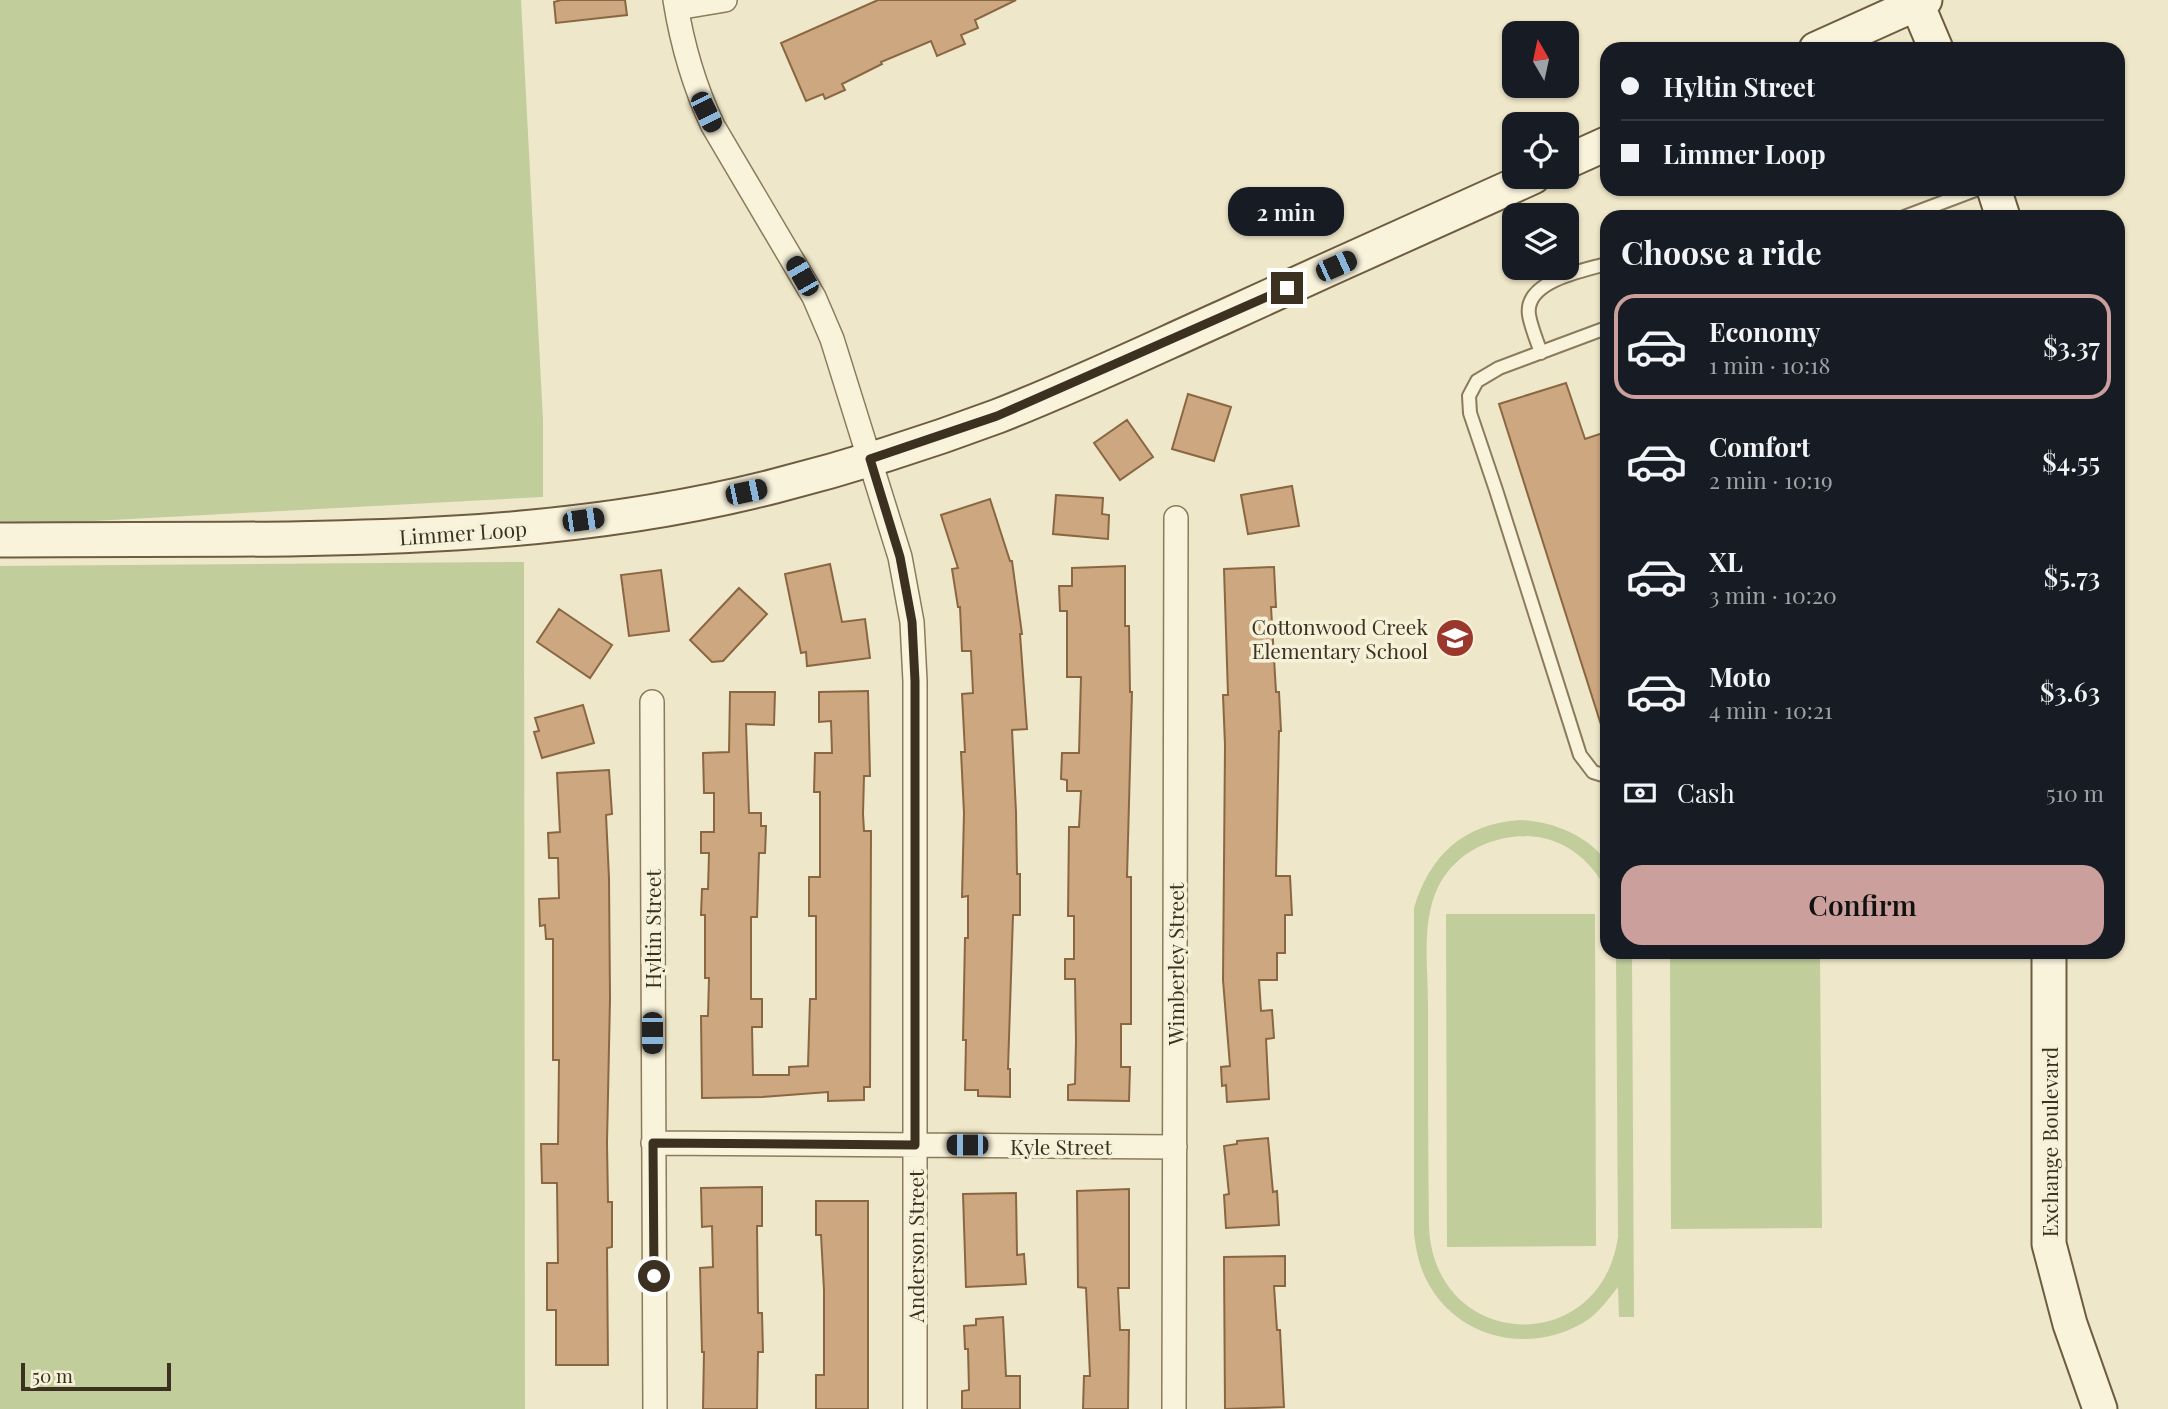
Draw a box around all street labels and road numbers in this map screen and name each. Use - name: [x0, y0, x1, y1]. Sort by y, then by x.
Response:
- street label: Limmer Loop: [398, 514, 528, 550]
- street label: Hyltin Street: [638, 869, 666, 989]
- street label: Wimberley Street: [1161, 882, 1189, 1046]
- street label: Exchange Boulevard: [2035, 1047, 2063, 1237]
- street label: Kyle Street: [1010, 1132, 1112, 1160]
- street label: Anderson Street: [901, 1169, 929, 1323]

